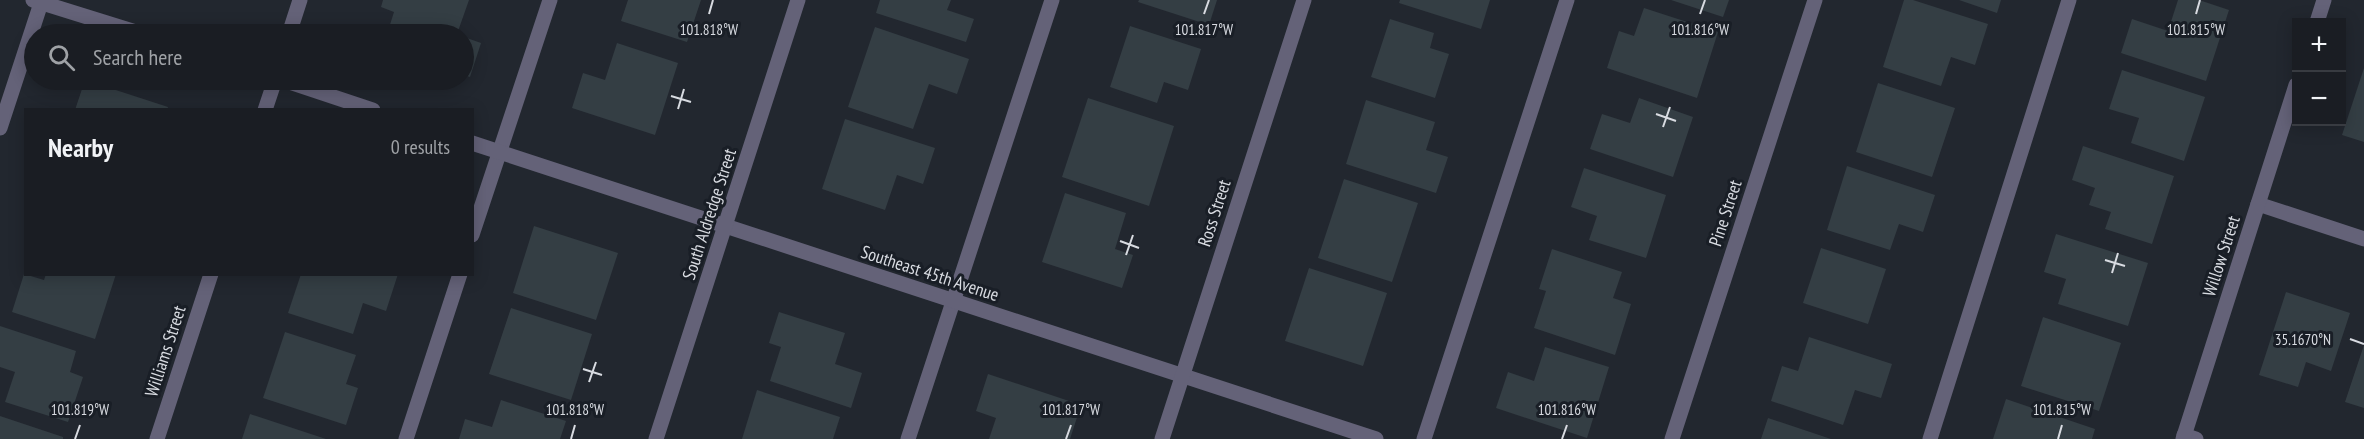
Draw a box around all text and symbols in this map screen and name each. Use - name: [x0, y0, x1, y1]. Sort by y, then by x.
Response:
- map controls: [2292, 18, 2346, 126]
- button: +: [2292, 18, 2346, 72]
- text: 101.818°W: [680, 20, 738, 39]
- text: 101.817°W: [1175, 20, 1233, 39]
- text: 101.816°W: [1671, 20, 1729, 39]
- text: 101.815°W: [2167, 20, 2225, 39]
- search box: [24, 24, 474, 90]
- icon: search: [45, 41, 78, 74]
- text: Search here: [93, 43, 182, 71]
- button: −: [2292, 72, 2346, 126]
- text: Nearby: [48, 131, 113, 164]
- text: 0 results: [391, 134, 450, 160]
- street label: South Aldredge Street: [677, 146, 741, 282]
- street label: Ross Street: [1192, 177, 1236, 249]
- street label: Pine Street: [1703, 177, 1747, 249]
- street label: Willow Street: [2197, 213, 2245, 299]
- street label: Southeast 45th Avenue: [858, 240, 1002, 306]
- street label: Williams Street: [139, 303, 191, 399]
- text: 35.1670°N: [2275, 330, 2331, 349]
- text: 101.819°W: [51, 400, 109, 419]
- text: 101.818°W: [546, 400, 604, 419]
- text: 101.817°W: [1042, 400, 1100, 419]
- text: 101.816°W: [1538, 400, 1596, 419]
- text: 101.815°W: [2033, 400, 2091, 419]

